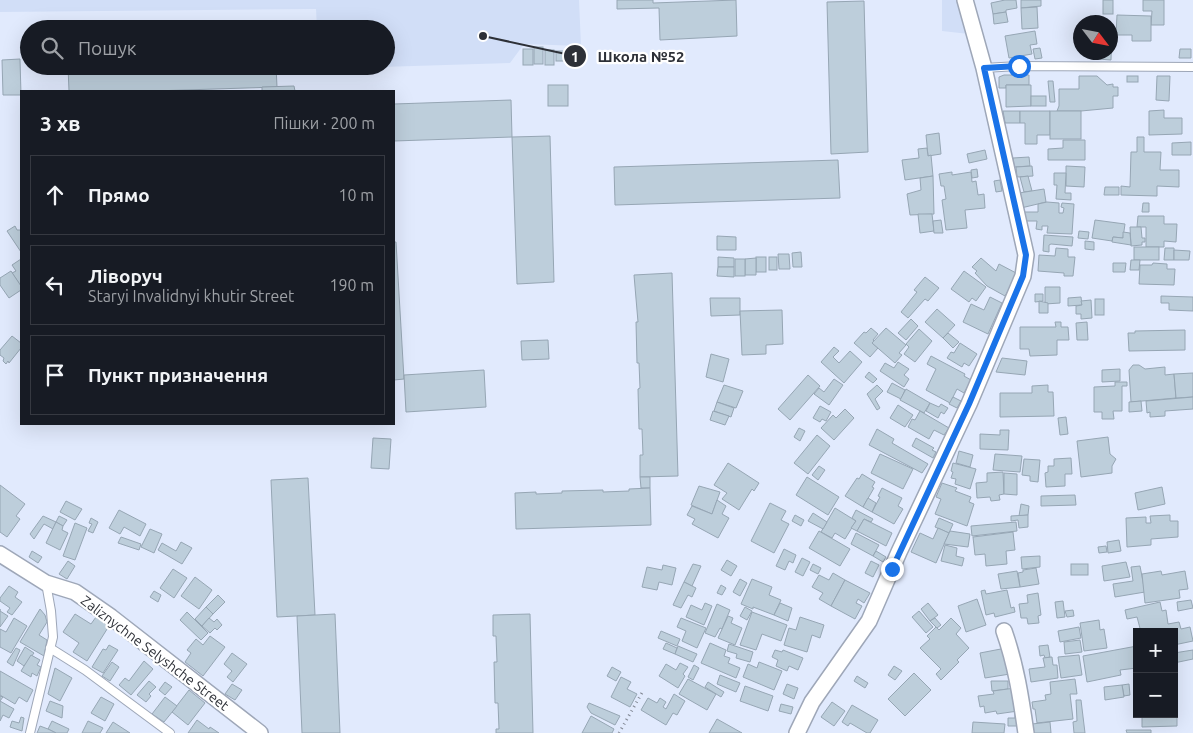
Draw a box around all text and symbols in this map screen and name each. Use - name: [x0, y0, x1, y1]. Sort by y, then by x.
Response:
- north arrow: [1073, 15, 1118, 60]
- search box: [20, 20, 395, 75]
- icon: search: [38, 34, 66, 62]
- text: Пошук: [78, 37, 137, 59]
- callout: Школа №52: [562, 41, 694, 71]
- text: 1: [571, 48, 579, 65]
- text: Школа №52: [598, 48, 684, 65]
- route start: [1008, 55, 1031, 78]
- text: 3 хв: [40, 111, 81, 135]
- text: Пішки · 200 m: [274, 114, 375, 132]
- icon: ahead: [41, 181, 69, 209]
- text: Прямо: [88, 184, 150, 206]
- text: 10 m: [338, 186, 374, 204]
- text: Ліворуч: [88, 265, 162, 287]
- icon: left: [41, 271, 69, 299]
- text: 190 m: [329, 276, 374, 294]
- text: Staryi Invalidnyi khutir Street: [88, 287, 294, 305]
- icon: arrive: [41, 361, 69, 389]
- text: Пункт призначення: [88, 364, 268, 386]
- route end: [881, 558, 904, 581]
- street label: Zaliznychne Selyshche Street: [78, 592, 232, 714]
- map controls: [1133, 628, 1178, 718]
- button: +: [1133, 628, 1178, 673]
- button: −: [1133, 673, 1178, 718]

